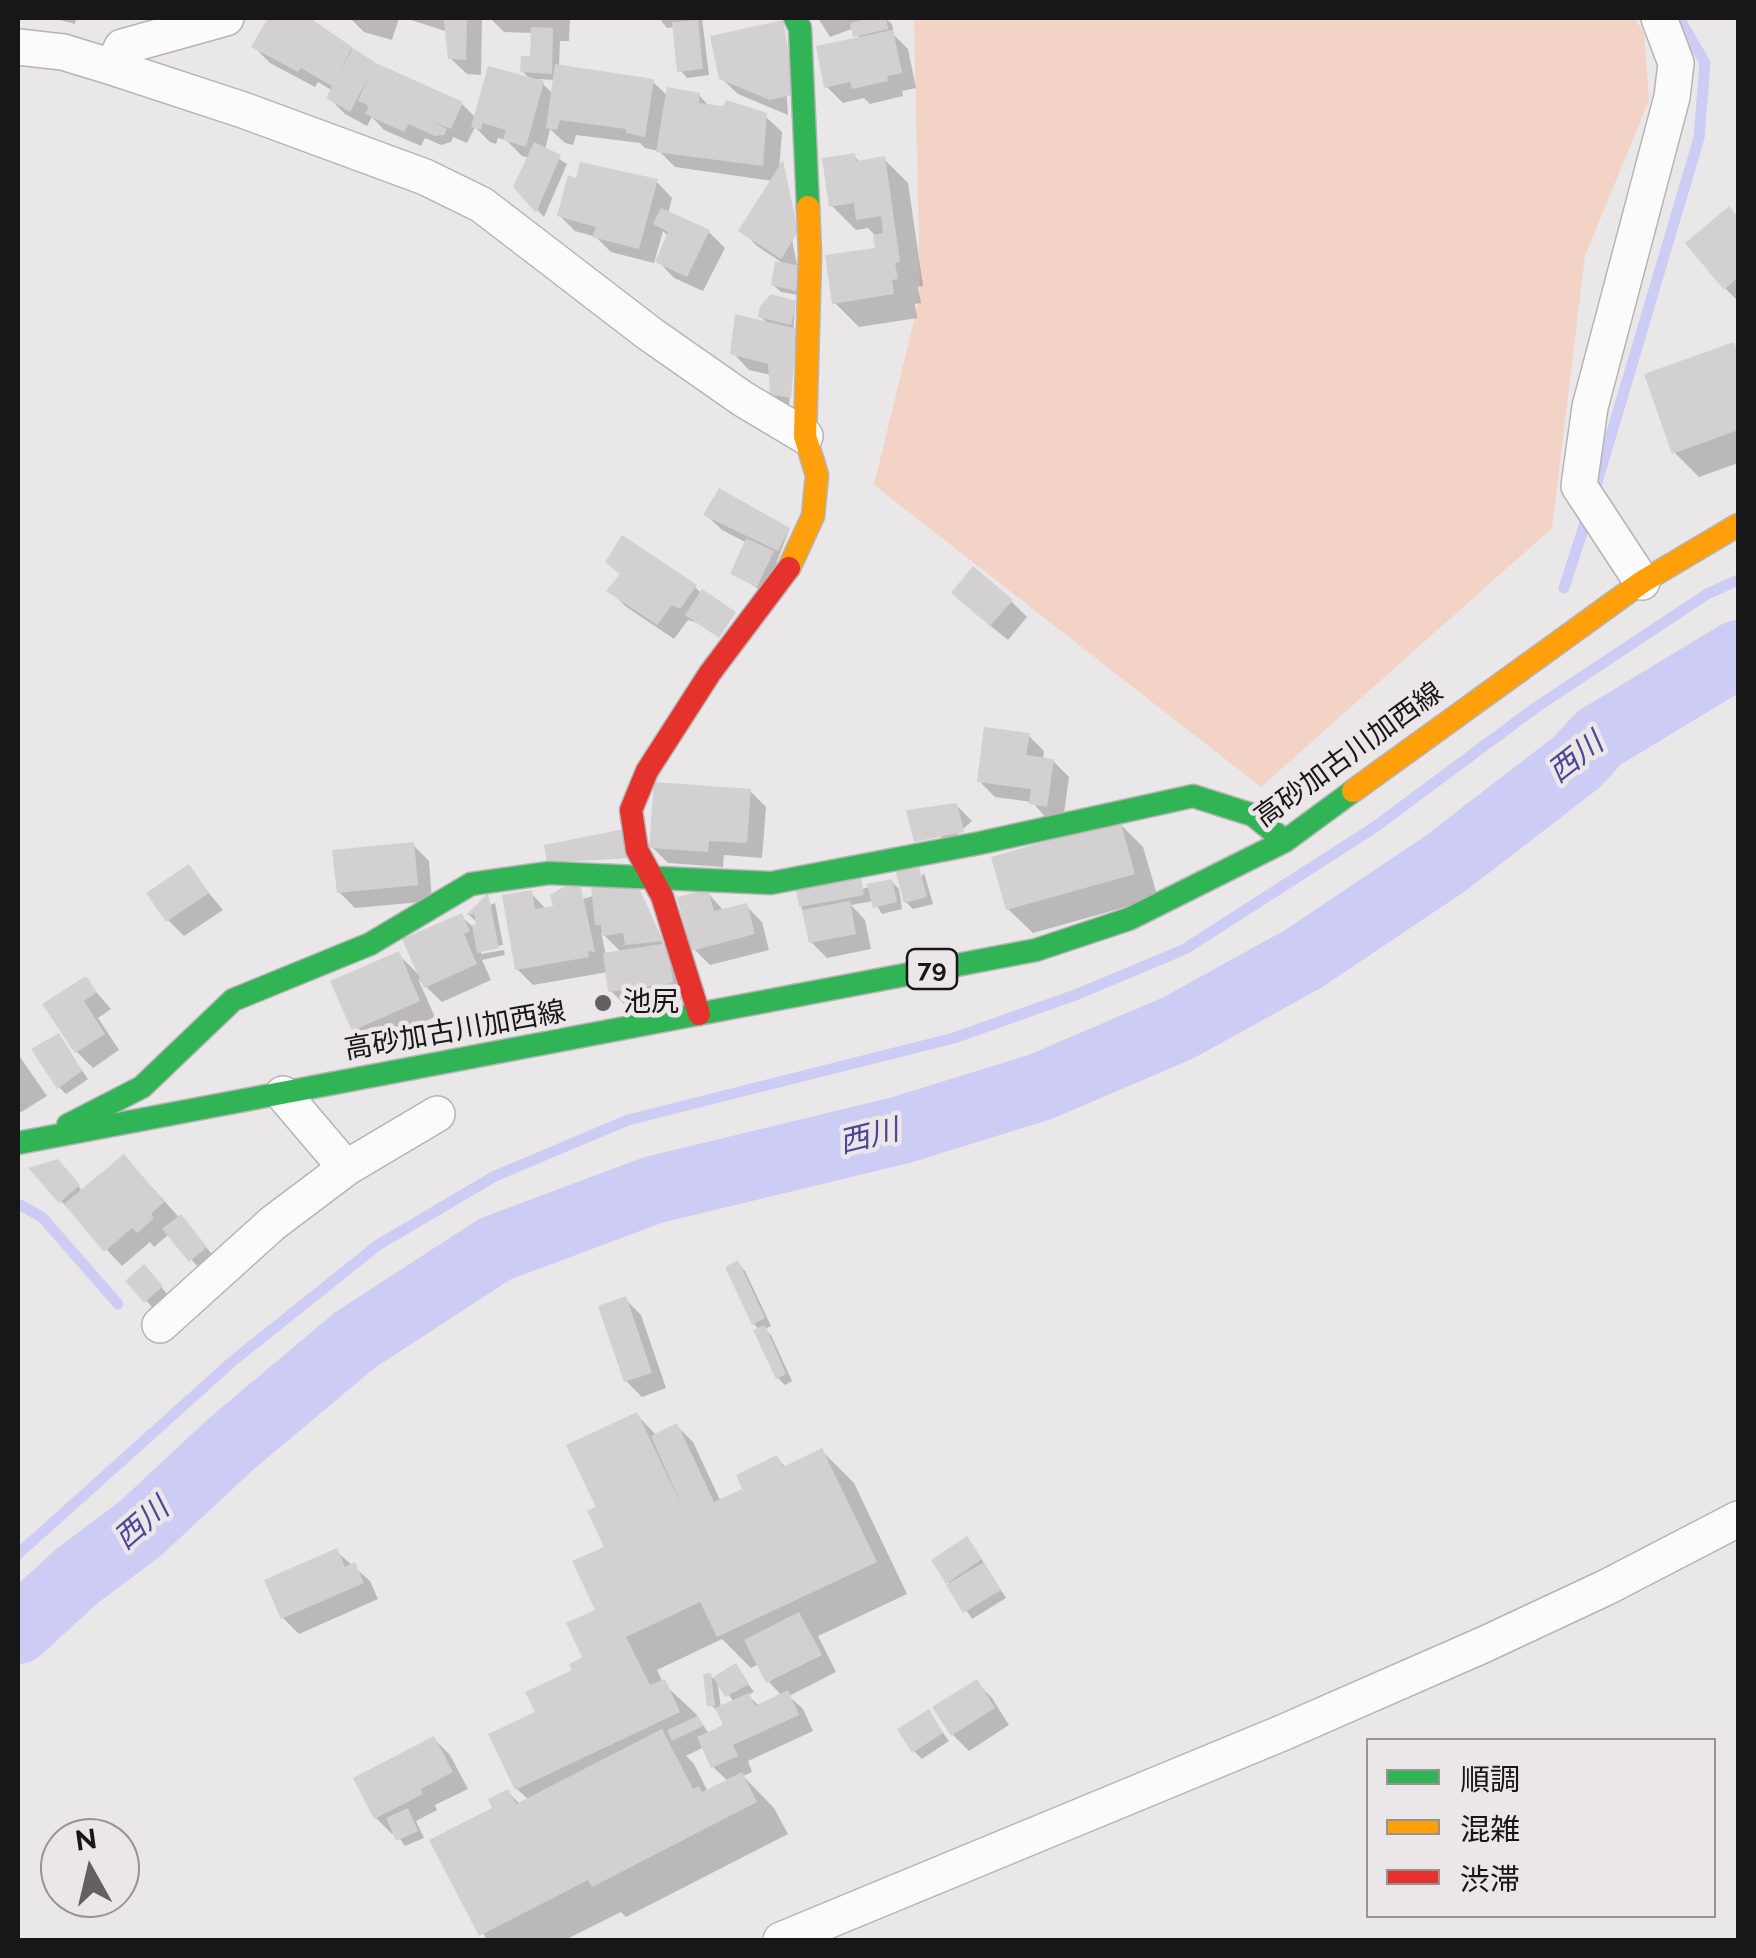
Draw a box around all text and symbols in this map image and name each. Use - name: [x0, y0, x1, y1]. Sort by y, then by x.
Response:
- street label: 高砂加古川加西線: [1249, 676, 1449, 834]
- water label: 西川: [1541, 725, 1611, 791]
- road number: 79: [907, 949, 957, 989]
- place label: 池尻: [623, 986, 679, 1020]
- marker: 池尻: [592, 992, 614, 1014]
- street label: 高砂加古川加西線: [342, 995, 568, 1067]
- water label: 西川: [836, 1112, 902, 1162]
- water label: 西川: [108, 1491, 176, 1557]
- legend: [1366, 1738, 1716, 1918]
- text: 順調: [1460, 1762, 1520, 1797]
- text: 混雑: [1460, 1812, 1520, 1847]
- north arrow: [40, 1818, 140, 1918]
- text: N: [73, 1822, 99, 1858]
- text: 渋滞: [1460, 1862, 1520, 1897]

